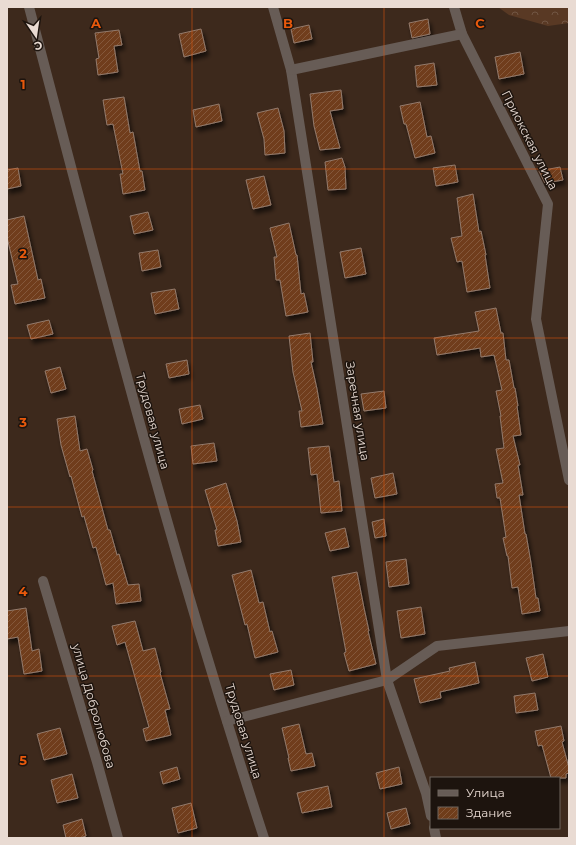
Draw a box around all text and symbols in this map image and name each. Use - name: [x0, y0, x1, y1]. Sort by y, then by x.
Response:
- text: A: [90, 15, 102, 31]
- text: B: [283, 15, 293, 31]
- text: C: [475, 15, 485, 31]
- north arrow: [16, 16, 56, 56]
- text: С: [33, 38, 44, 53]
- text: 1: [20, 76, 26, 92]
- street label: Приокская улица: [499, 88, 561, 192]
- text: 2: [19, 245, 27, 261]
- street label: Заречная улица: [343, 360, 373, 462]
- street label: Трудовая улица: [133, 371, 173, 471]
- text: 3: [18, 414, 27, 430]
- text: 4: [19, 583, 28, 599]
- street label: улица Добролюбова: [69, 641, 119, 770]
- street label: Трудовая улица: [222, 681, 266, 781]
- text: 5: [19, 752, 27, 768]
- legend: [430, 777, 560, 829]
- text: Улица: [466, 785, 505, 800]
- text: Здание: [466, 805, 512, 820]

